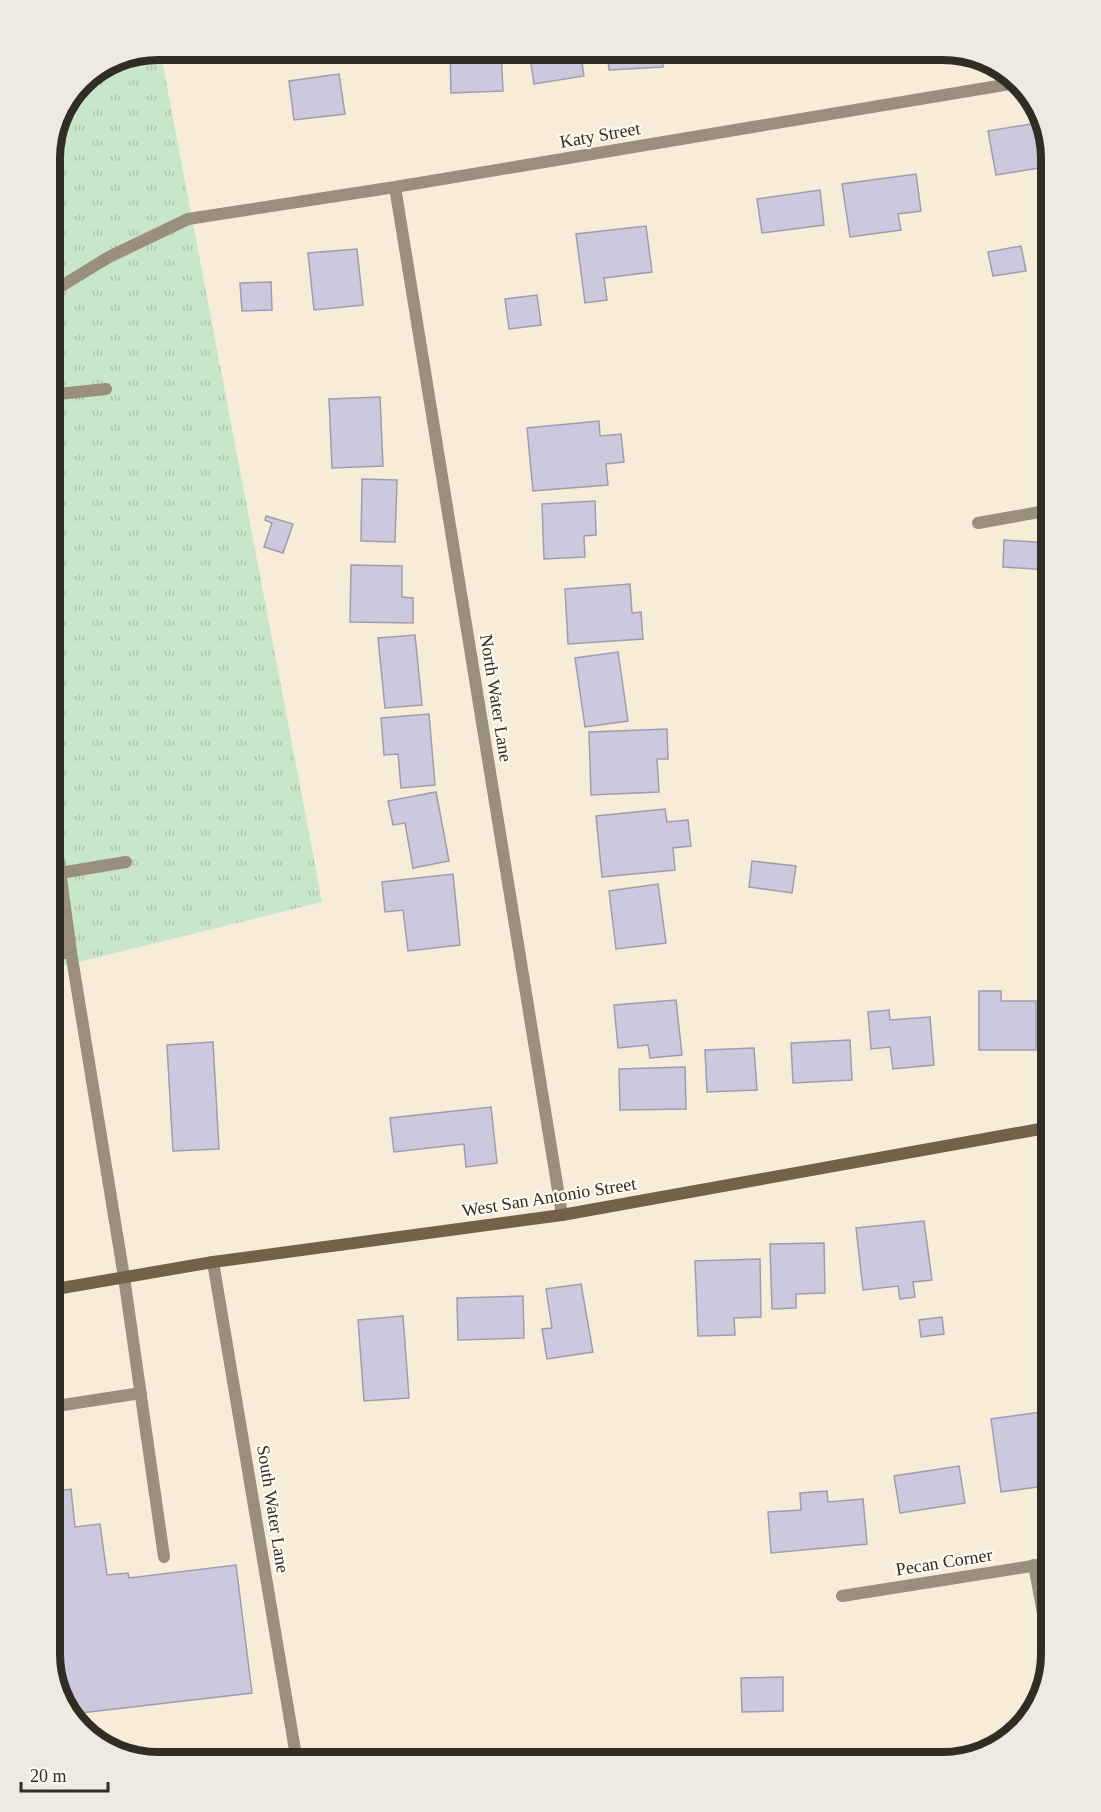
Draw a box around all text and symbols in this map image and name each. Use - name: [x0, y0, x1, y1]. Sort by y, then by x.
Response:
- street label: Katy Street: [558, 118, 642, 152]
- street label: North Water Lane: [476, 633, 516, 763]
- street label: West San Antonio Street: [460, 1173, 638, 1221]
- street label: South Water Lane: [253, 1444, 293, 1574]
- street label: Pecan Corner: [894, 1544, 994, 1580]
- scale bar: [21, 1755, 108, 1793]
- text: 20 m: [30, 1766, 67, 1786]

